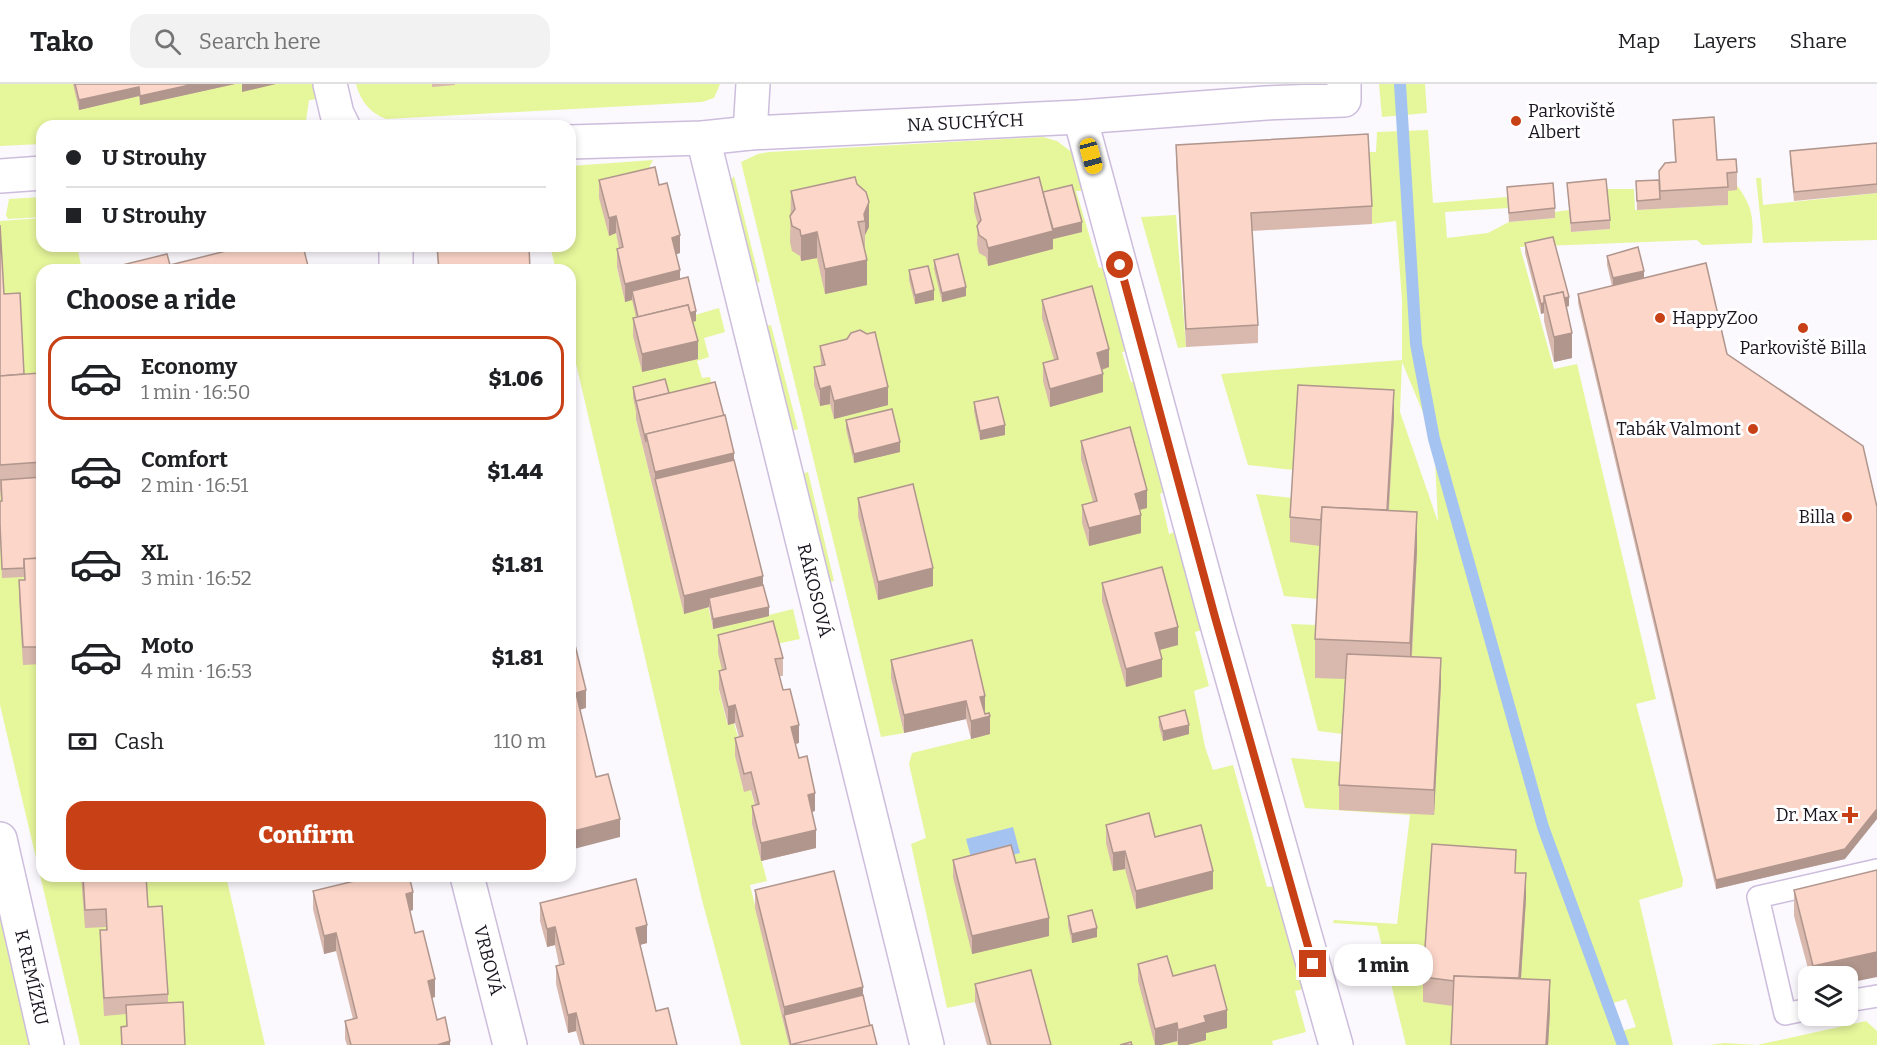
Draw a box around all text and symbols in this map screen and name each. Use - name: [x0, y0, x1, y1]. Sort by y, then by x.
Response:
- search box: [130, 14, 550, 68]
- text: Tako: [30, 25, 94, 58]
- icon: search: [151, 25, 184, 58]
- text: Search here: [199, 28, 321, 55]
- text: Map: [1618, 28, 1660, 54]
- text: Layers: [1693, 28, 1757, 54]
- text: Share: [1790, 28, 1847, 54]
- place label: Parkoviště Albert: [1528, 100, 1615, 143]
- street label: NA SUCHÝCH: [907, 109, 1024, 136]
- marker: Parkoviště Albert: [1509, 114, 1523, 128]
- car: [1078, 136, 1104, 176]
- text: U Strouhy: [102, 144, 206, 171]
- text: U Strouhy: [102, 202, 206, 229]
- route start: [1106, 251, 1133, 278]
- text: Choose a ride: [66, 284, 236, 316]
- place label: HappyZoo: [1672, 307, 1758, 329]
- marker: HappyZoo: [1653, 311, 1667, 325]
- marker: Parkoviště Billa: [1796, 321, 1810, 335]
- place label: Parkoviště Billa: [1739, 337, 1867, 359]
- icon: car: [69, 351, 123, 405]
- text: Economy: [141, 353, 237, 380]
- text: $1.06: [488, 365, 543, 392]
- text: 1 min · 16:50: [141, 380, 251, 404]
- place label: Tabák Valmont: [1616, 418, 1741, 440]
- marker: Tabák Valmont: [1746, 422, 1760, 436]
- icon: car: [69, 444, 123, 498]
- text: Comfort: [141, 446, 228, 473]
- text: $1.44: [487, 458, 543, 485]
- text: 2 min · 16:51: [141, 473, 248, 497]
- place label: Billa: [1798, 506, 1835, 528]
- marker: Billa: [1840, 510, 1854, 524]
- icon: car: [69, 537, 123, 591]
- text: XL: [141, 539, 168, 566]
- street label: RÁKOSOVÁ: [793, 541, 837, 640]
- text: $1.81: [492, 551, 543, 578]
- text: 3 min · 16:52: [141, 566, 252, 590]
- icon: car: [69, 630, 123, 684]
- text: Moto: [141, 632, 194, 659]
- text: $1.81: [492, 644, 543, 671]
- text: 4 min · 16:53: [141, 659, 252, 683]
- icon: cash: [66, 725, 99, 758]
- text: Cash: [114, 728, 164, 755]
- text: 110 m: [494, 729, 546, 753]
- button: Confirm: [66, 801, 546, 870]
- place label: Dr. Max: [1776, 804, 1838, 826]
- marker: Dr. Max: [1843, 808, 1857, 822]
- street label: VRBOVÁ: [469, 923, 508, 998]
- street label: K REMÍZKU: [10, 927, 53, 1028]
- callout: 1 min: [1334, 943, 1433, 985]
- route end: [1299, 950, 1326, 977]
- text: 1 min: [1358, 953, 1409, 977]
- map controls: [1798, 966, 1858, 1026]
- button: layers: [1798, 966, 1858, 1026]

